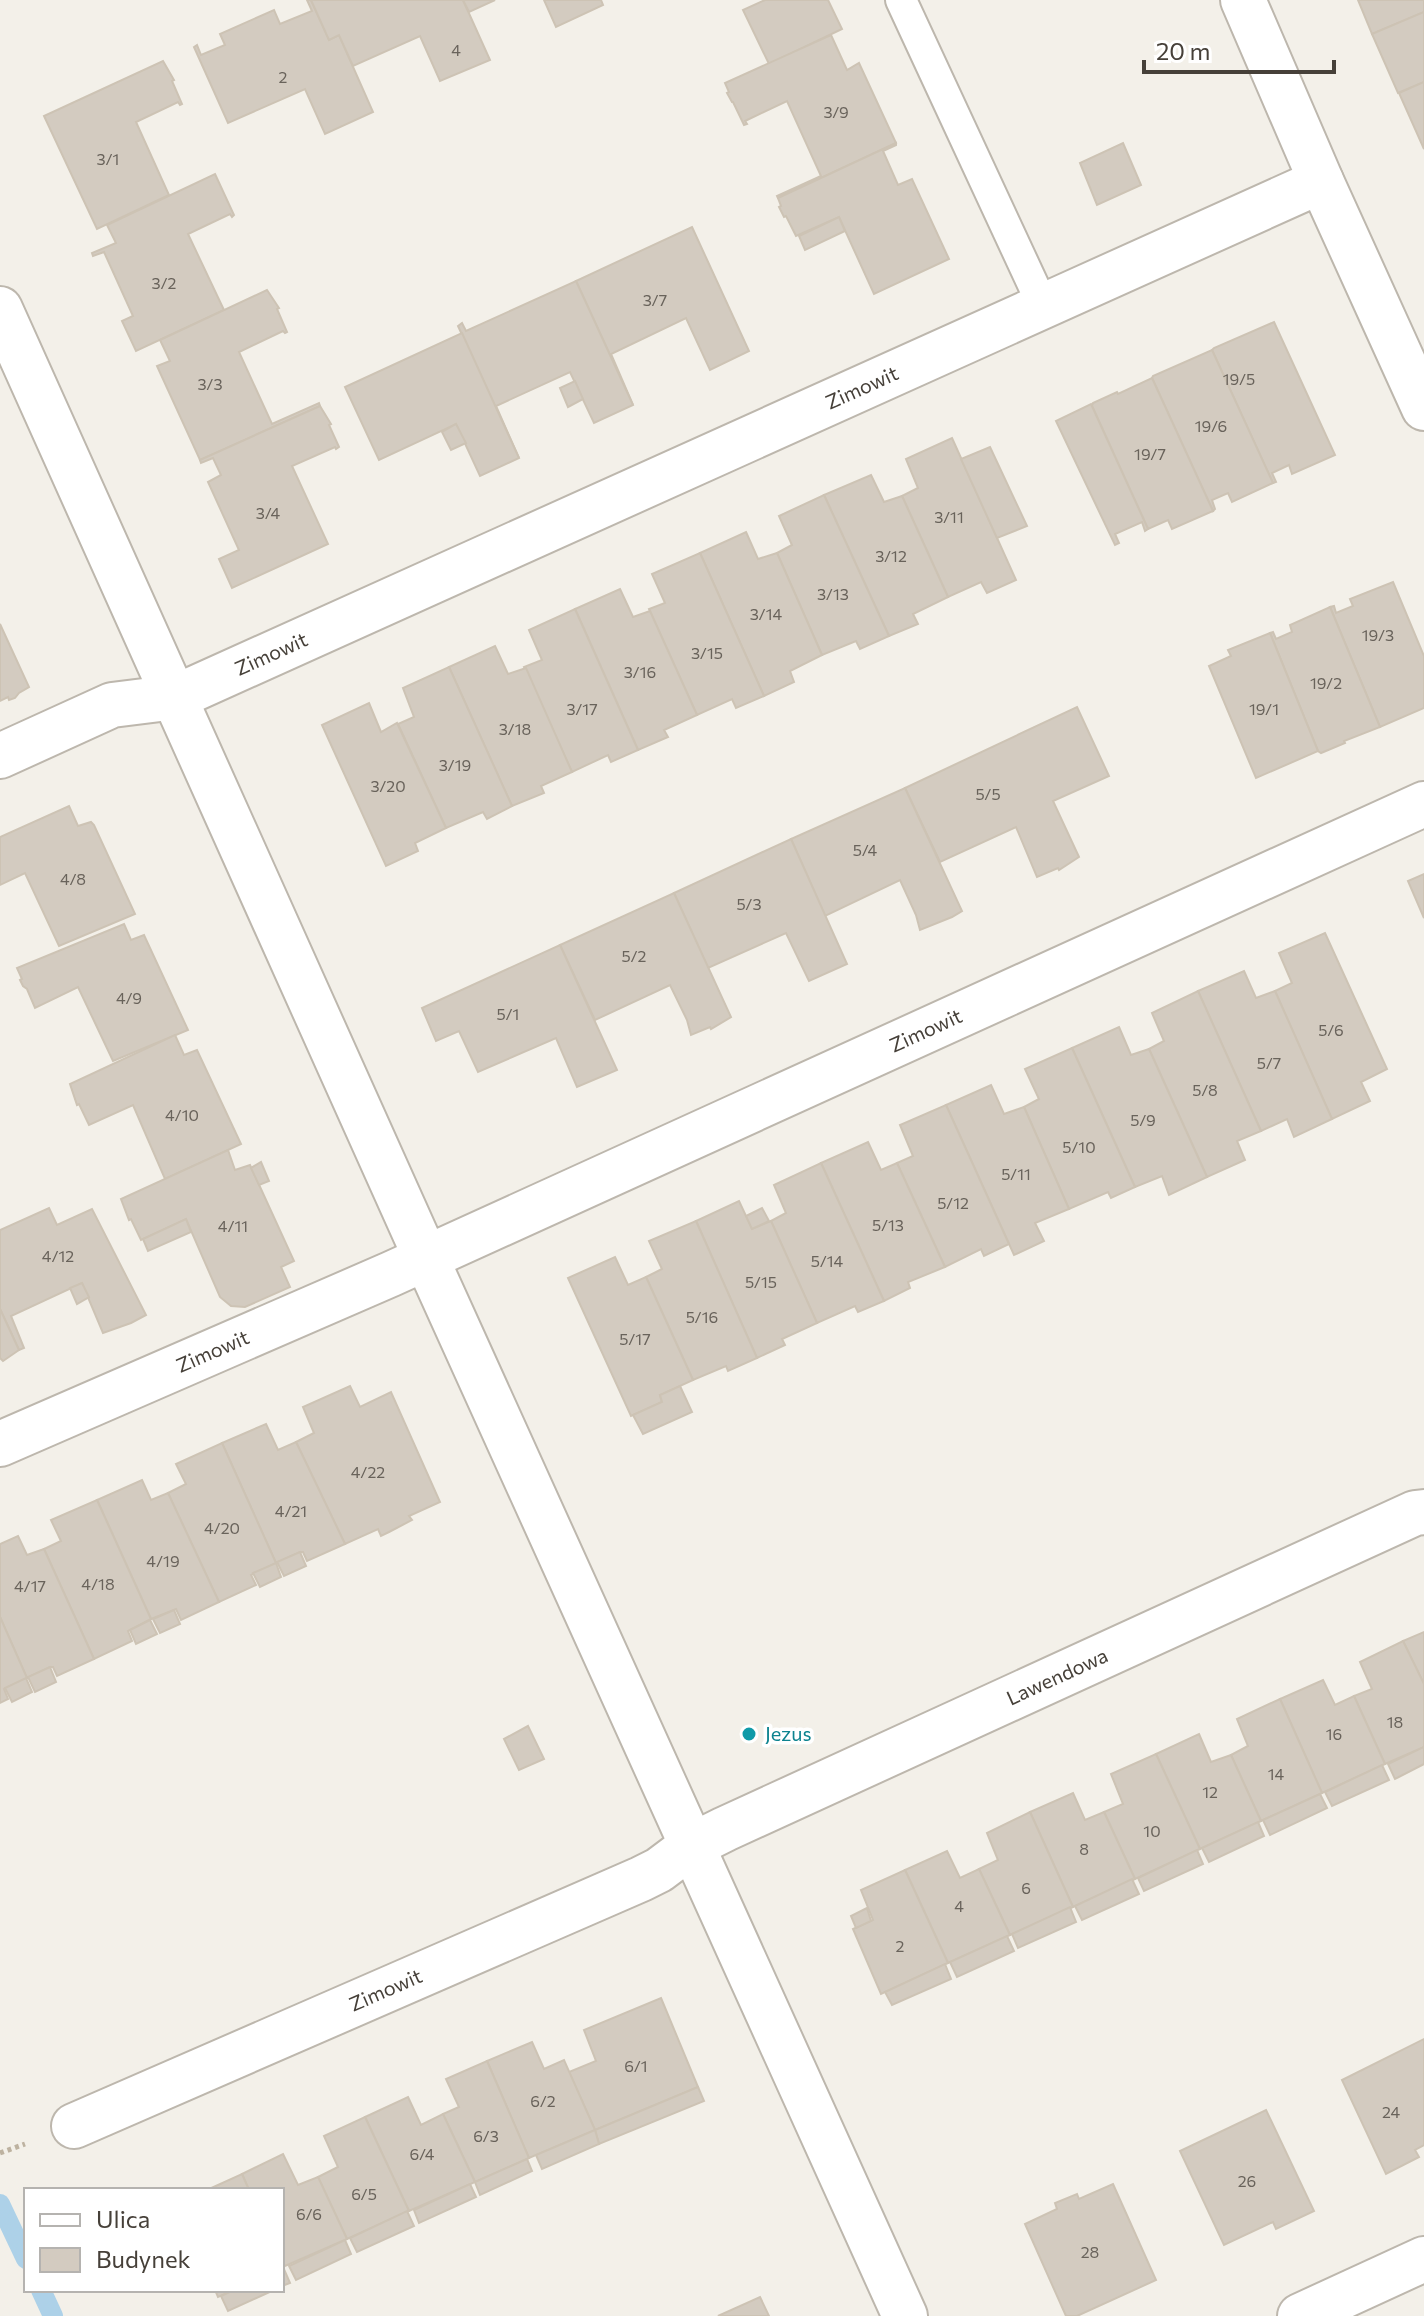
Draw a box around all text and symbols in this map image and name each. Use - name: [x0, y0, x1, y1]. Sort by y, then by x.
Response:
- scale bar: [1144, 24, 1334, 74]
- text: 20 m: [1156, 36, 1210, 65]
- house number: 4: [451, 40, 461, 59]
- house number: 2: [279, 67, 288, 86]
- house number: 3/9: [823, 102, 849, 121]
- house number: 3/1: [97, 149, 119, 168]
- house number: 3/2: [152, 273, 177, 292]
- house number: 3/7: [643, 290, 667, 309]
- street label: Zimowit: [822, 360, 902, 414]
- house number: 19/5: [1223, 369, 1255, 388]
- house number: 3/3: [197, 374, 223, 393]
- house number: 19/6: [1195, 416, 1227, 435]
- house number: 19/7: [1134, 444, 1166, 463]
- house number: 3/4: [256, 503, 281, 522]
- house number: 3/11: [934, 507, 964, 526]
- house number: 3/12: [875, 546, 907, 565]
- house number: 3/13: [817, 584, 849, 603]
- house number: 3/14: [750, 604, 783, 623]
- house number: 19/3: [1362, 625, 1394, 644]
- street label: Zimowit: [231, 626, 311, 680]
- house number: 3/15: [691, 643, 723, 662]
- house number: 3/16: [624, 662, 656, 681]
- house number: 19/2: [1310, 673, 1342, 692]
- house number: 3/17: [566, 699, 598, 718]
- house number: 19/1: [1249, 699, 1279, 718]
- house number: 3/18: [499, 719, 531, 738]
- house number: 3/19: [439, 755, 471, 774]
- house number: 3/20: [370, 776, 406, 795]
- house number: 5/5: [975, 784, 1001, 803]
- house number: 5/4: [853, 840, 878, 859]
- house number: 4/8: [60, 869, 86, 888]
- house number: 5/3: [736, 894, 762, 913]
- house number: 5/2: [622, 946, 647, 965]
- house number: 4/9: [116, 988, 142, 1007]
- street label: Zimowit: [885, 1003, 965, 1057]
- house number: 5/1: [497, 1004, 519, 1023]
- house number: 5/6: [1318, 1020, 1344, 1039]
- house number: 5/7: [1257, 1053, 1281, 1072]
- house number: 5/8: [1192, 1080, 1218, 1099]
- house number: 4/10: [165, 1105, 199, 1124]
- house number: 5/9: [1130, 1110, 1156, 1129]
- house number: 5/10: [1062, 1137, 1096, 1156]
- house number: 5/11: [1001, 1164, 1031, 1183]
- house number: 5/12: [937, 1193, 969, 1212]
- house number: 5/13: [872, 1215, 904, 1234]
- house number: 4/11: [218, 1216, 248, 1235]
- house number: 4/12: [42, 1246, 74, 1265]
- house number: 5/14: [811, 1251, 844, 1270]
- house number: 5/15: [745, 1272, 777, 1291]
- house number: 5/16: [686, 1307, 718, 1326]
- street label: Zimowit: [172, 1324, 252, 1377]
- house number: 5/17: [619, 1329, 651, 1348]
- house number: 4/22: [351, 1462, 385, 1481]
- house number: 4/21: [275, 1501, 307, 1520]
- house number: 4/20: [204, 1518, 240, 1537]
- house number: 4/19: [146, 1551, 180, 1570]
- house number: 4/18: [81, 1574, 115, 1593]
- house number: 4/17: [14, 1576, 46, 1595]
- street label: Lawendowa: [1002, 1642, 1111, 1710]
- house number: 18: [1387, 1712, 1403, 1731]
- place label: Jezus: [765, 1721, 812, 1745]
- house number: 16: [1326, 1724, 1342, 1743]
- marker: Jezus: [740, 1725, 758, 1743]
- house number: 14: [1268, 1764, 1285, 1783]
- house number: 12: [1202, 1782, 1218, 1801]
- house number: 10: [1143, 1821, 1161, 1840]
- house number: 8: [1079, 1839, 1089, 1858]
- house number: 6: [1021, 1878, 1031, 1897]
- house number: 4: [954, 1896, 964, 1915]
- house number: 2: [896, 1936, 905, 1955]
- street label: Zimowit: [345, 1963, 425, 2016]
- house number: 6/1: [624, 2056, 648, 2075]
- house number: 6/2: [530, 2091, 556, 2110]
- house number: 24: [1382, 2102, 1400, 2121]
- house number: 6/3: [473, 2126, 499, 2145]
- house number: 6/4: [410, 2144, 435, 2163]
- house number: 26: [1238, 2171, 1256, 2190]
- house number: 6/5: [351, 2184, 377, 2203]
- legend: [24, 2188, 284, 2292]
- text: Ulica: [96, 2204, 150, 2233]
- house number: 6/6: [296, 2204, 322, 2223]
- house number: 28: [1081, 2242, 1099, 2261]
- text: Budynek: [96, 2244, 191, 2273]

